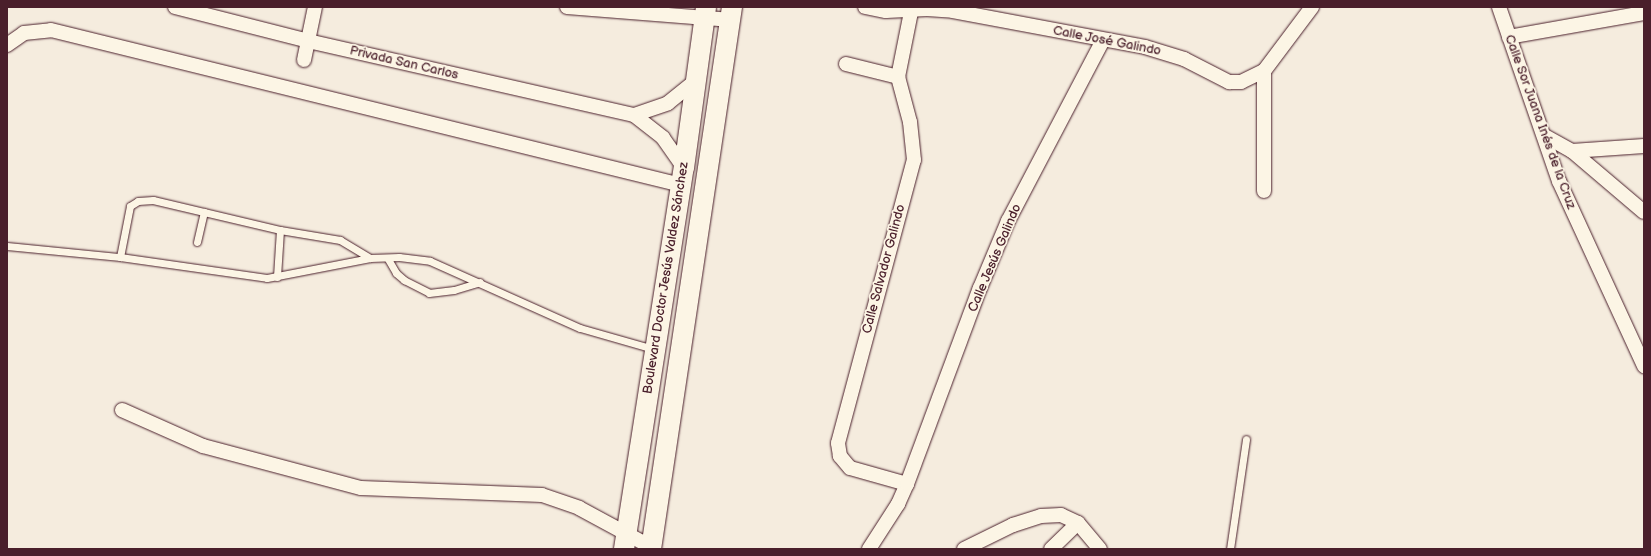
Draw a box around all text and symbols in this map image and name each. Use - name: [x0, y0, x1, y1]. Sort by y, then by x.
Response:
- street label: Calle José Galindo: [1051, 23, 1163, 59]
- street label: Calle Sor Juana Inés de la Cruz: [1501, 32, 1579, 212]
- street label: Privada San Carlos: [348, 43, 460, 83]
- street label: Boulevard Doctor Jesús Valdez Sánchez: [640, 160, 692, 396]
- street label: Calle Jesús Galindo: [965, 201, 1025, 315]
- street label: Calle Salvador Galindo: [859, 203, 909, 335]

